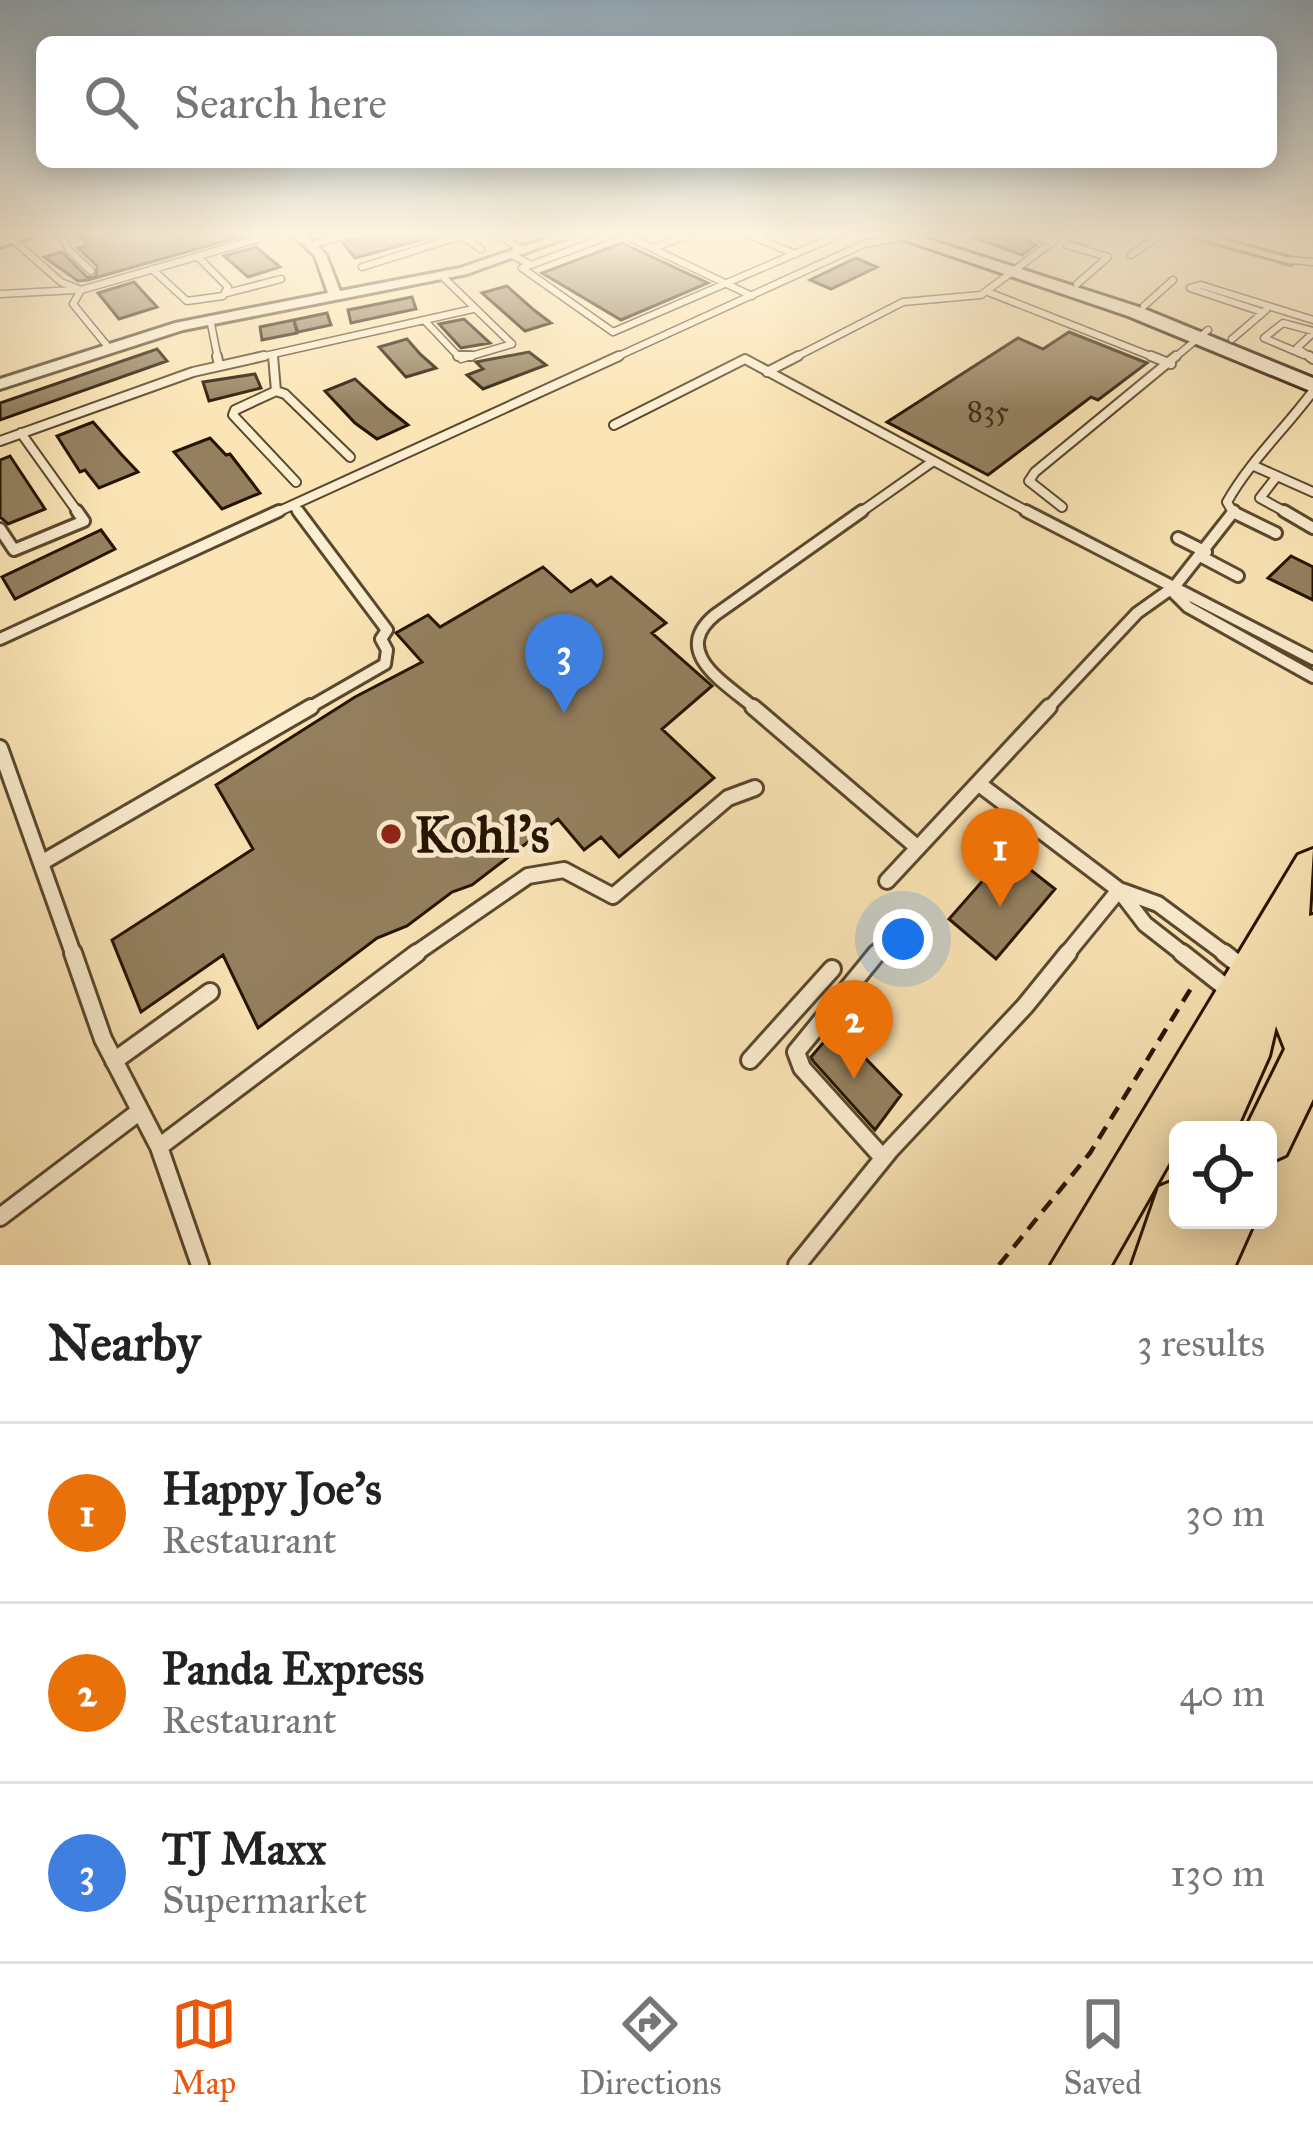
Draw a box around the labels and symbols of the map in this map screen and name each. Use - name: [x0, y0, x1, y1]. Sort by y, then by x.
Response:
- house number: 835: [967, 393, 1009, 429]
- pin: 3: [525, 614, 603, 713]
- place label: Kohl's: [415, 804, 549, 866]
- pin: 1: [961, 808, 1039, 907]
- marker: Kohl's: [378, 821, 404, 847]
- your location: [873, 909, 933, 969]
- pin: 2: [815, 980, 893, 1079]

